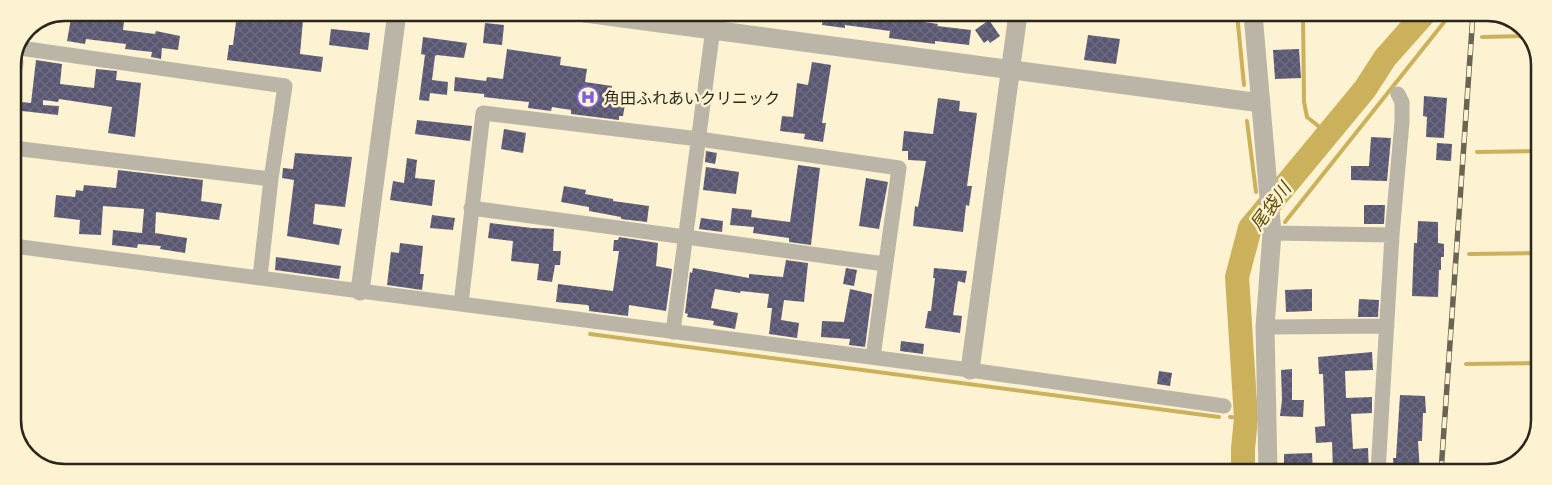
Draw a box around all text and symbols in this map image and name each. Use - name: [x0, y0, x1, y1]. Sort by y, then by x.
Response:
- hospital icon: 角田ふれあいクリニック: [576, 85, 600, 109]
- place label: 角田ふれあいクリニック: [604, 88, 780, 107]
- water label: 尾袋川: [1245, 176, 1296, 234]

